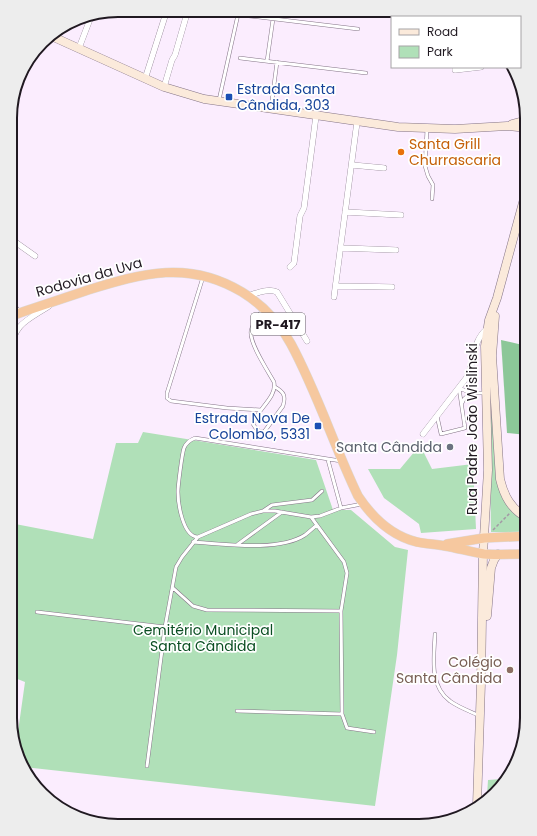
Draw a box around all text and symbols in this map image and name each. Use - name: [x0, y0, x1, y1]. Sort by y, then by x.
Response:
- legend: [391, 16, 521, 68]
- text: Road: [427, 23, 458, 40]
- text: Park: [427, 43, 454, 60]
- place label: Estrada Santa Cândida, 303: [237, 79, 335, 115]
- marker: Estrada Santa Cândida, 303: [224, 92, 234, 102]
- place label: Santa Grill Churrascaria: [409, 134, 501, 170]
- marker: Santa Grill Churrascaria: [396, 147, 406, 157]
- street label: Rodovia da Uva: [33, 252, 145, 302]
- road number: PR-417: [251, 313, 305, 335]
- street label: Rua Padre João Wislinski: [462, 343, 482, 515]
- place label: Estrada Nova De Colombo, 5331: [195, 408, 310, 444]
- marker: Estrada Nova De Colombo, 5331: [313, 421, 323, 431]
- place label: Santa Cândida: [336, 437, 442, 457]
- marker: Santa Cândida: [445, 442, 455, 452]
- park label: Cemitério Municipal Santa Cândida: [133, 620, 273, 656]
- place label: Colégio Santa Cândida: [396, 652, 502, 688]
- marker: Colégio Santa Cândida: [505, 665, 515, 675]

